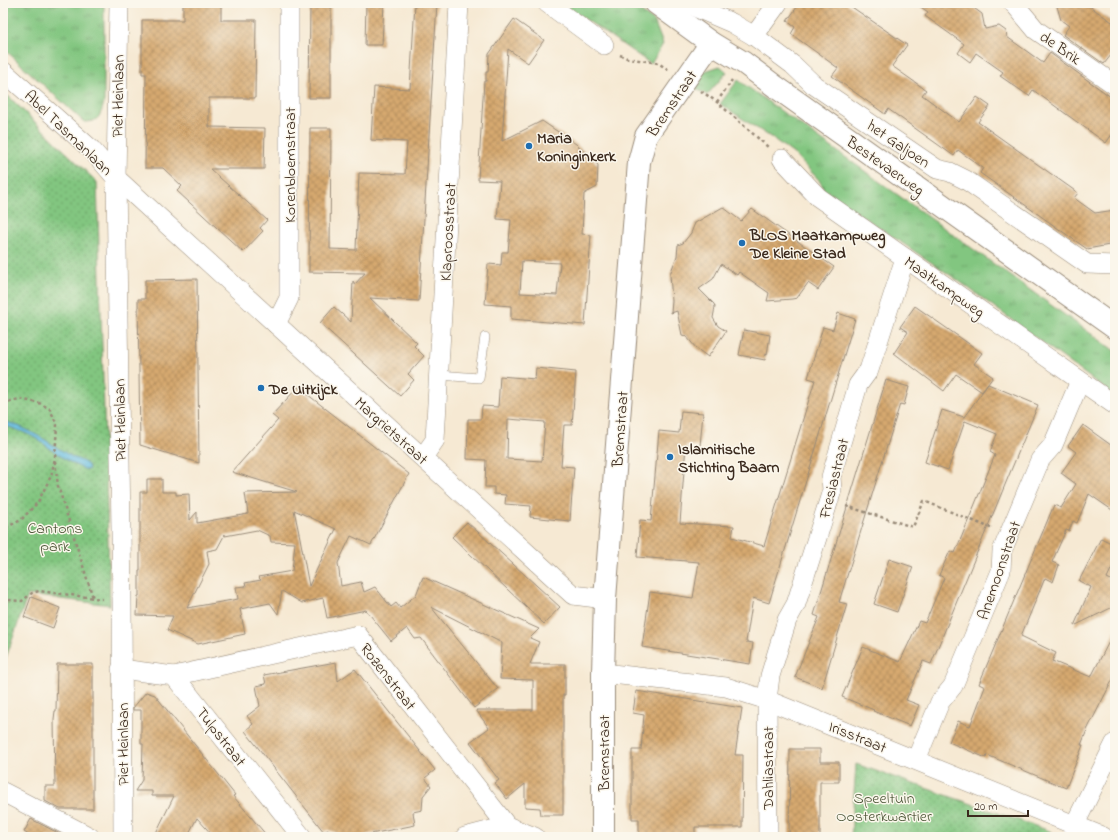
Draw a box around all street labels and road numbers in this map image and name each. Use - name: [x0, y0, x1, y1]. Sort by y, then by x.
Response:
- street label: de Brik: [1034, 26, 1086, 72]
- street label: Piet Heinlaan: [106, 54, 132, 138]
- street label: Bremstraat: [641, 65, 704, 143]
- street label: Abel Tasmanlaan: [18, 85, 117, 182]
- street label: Korenbloemstraat: [279, 106, 303, 223]
- street label: het Galjoen: [861, 115, 935, 175]
- street label: Bestevaerweg: [840, 130, 929, 202]
- street label: Klaproosstraat: [434, 182, 464, 282]
- street label: Maatkampweg: [898, 251, 989, 324]
- street label: Piet Heinlaan: [108, 378, 134, 462]
- street label: Bremstraat: [606, 390, 636, 469]
- street label: Margrietstraat: [348, 392, 433, 472]
- street label: Fresiastraat: [813, 435, 857, 522]
- street label: Anemoonstraat: [972, 517, 1028, 623]
- street label: Rozenstraat: [353, 638, 422, 717]
- street label: Piet Heinlaan: [112, 702, 136, 785]
- street label: Tulpstraat: [189, 702, 252, 773]
- street label: Bremstraat: [593, 714, 617, 792]
- street label: Irisstraat: [825, 715, 891, 761]
- street label: Dahliastraat: [757, 726, 781, 811]

